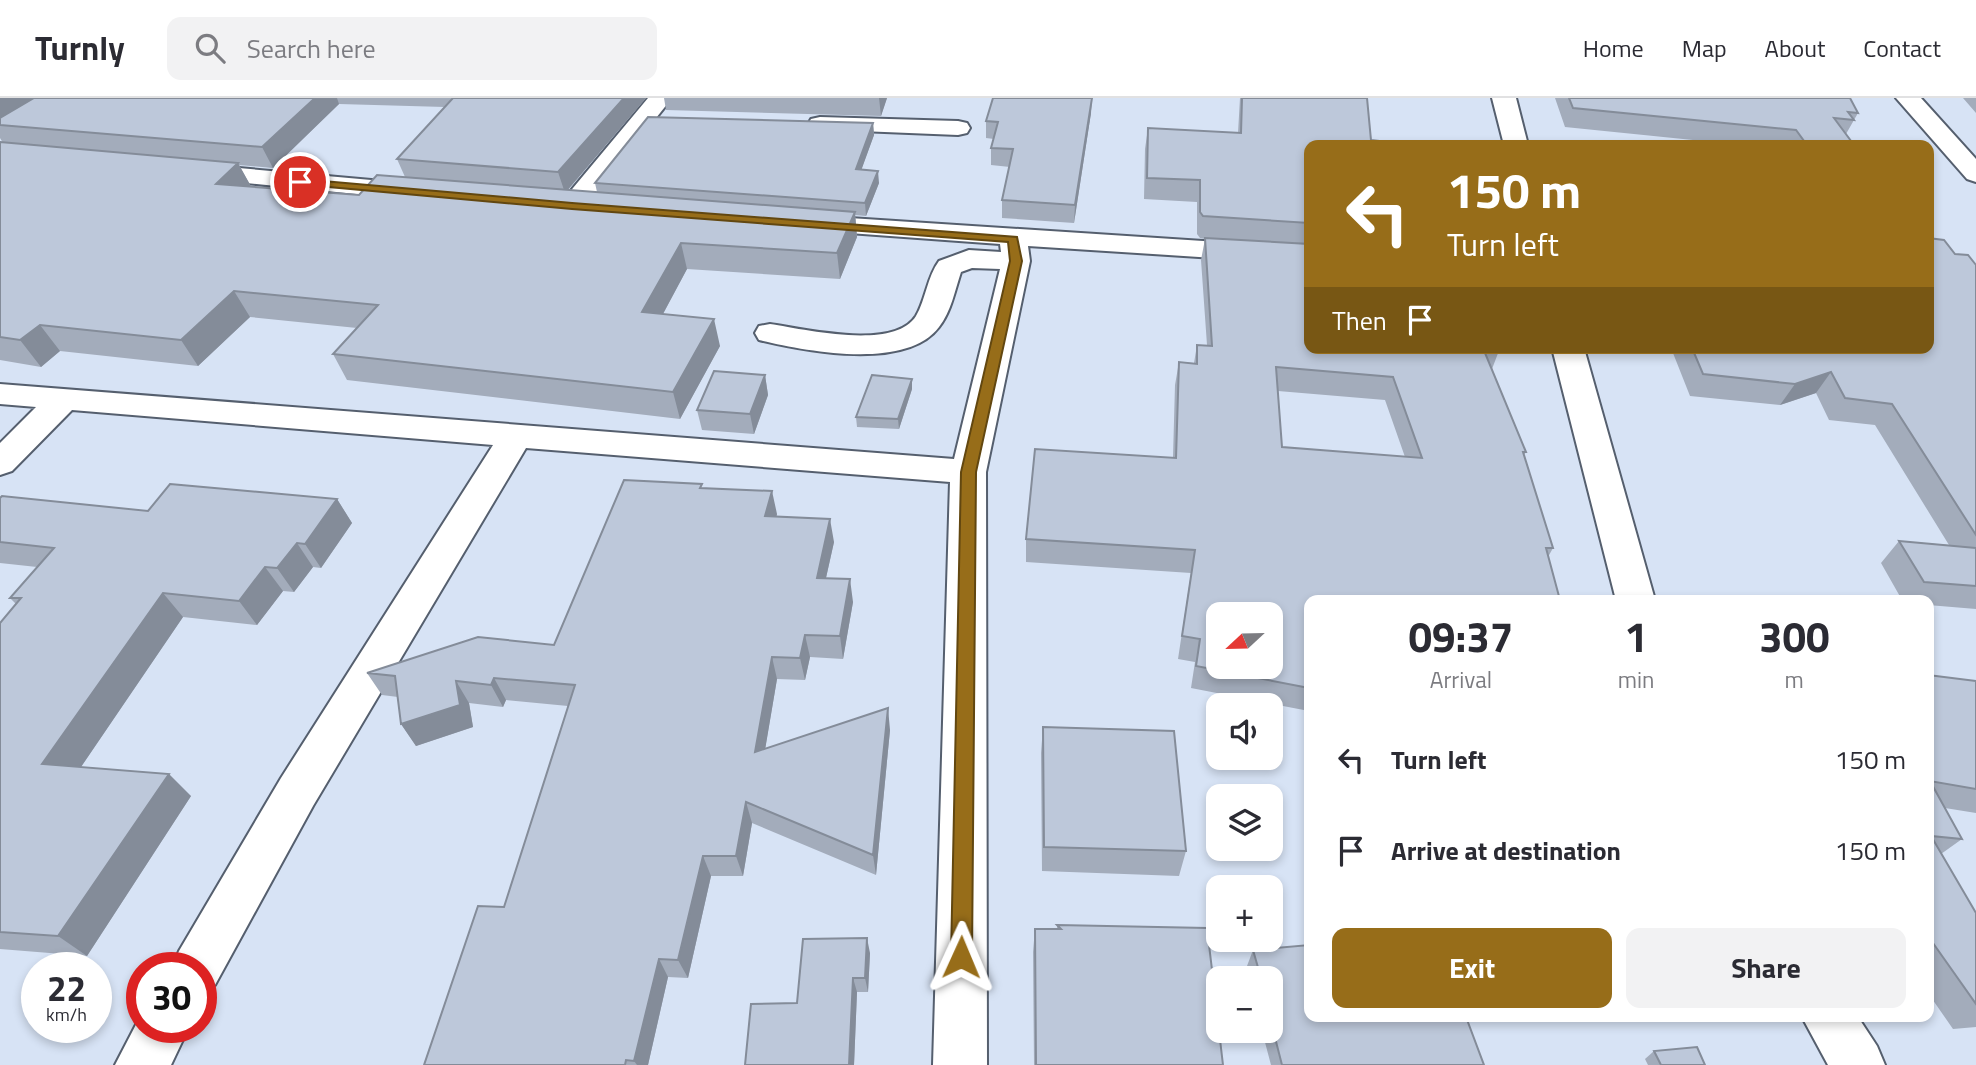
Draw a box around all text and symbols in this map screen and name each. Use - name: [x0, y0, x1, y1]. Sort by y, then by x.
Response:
- search box: [167, 17, 657, 80]
- text: Turnly: [35, 23, 125, 73]
- icon: search: [191, 29, 229, 67]
- text: Search here: [247, 29, 376, 68]
- text: Home: [1583, 30, 1644, 66]
- text: Map: [1682, 30, 1727, 66]
- text: About: [1765, 30, 1825, 66]
- text: Contact: [1863, 30, 1941, 66]
- pin: [270, 152, 330, 212]
- text: 150 m: [1447, 152, 1581, 227]
- icon: arrive: [281, 163, 319, 201]
- icon: left: [1332, 168, 1423, 259]
- text: Turn left: [1447, 220, 1559, 268]
- text: Then: [1332, 301, 1387, 340]
- icon: arrive: [1401, 301, 1439, 339]
- north arrow: [1206, 602, 1283, 679]
- map controls: [1206, 602, 1283, 1043]
- text: 09:37: [1408, 604, 1513, 668]
- text: 1: [1624, 604, 1648, 668]
- text: 300: [1759, 604, 1829, 668]
- text: Arrival: [1430, 662, 1492, 697]
- text: min: [1618, 662, 1654, 697]
- text: m: [1785, 662, 1804, 697]
- button: sound: [1206, 693, 1283, 770]
- text: Turn left: [1391, 740, 1486, 779]
- text: 150 m: [1835, 740, 1906, 779]
- icon: left: [1332, 741, 1370, 779]
- button: layers: [1206, 784, 1283, 861]
- text: Arrive at destination: [1391, 831, 1621, 870]
- text: 150 m: [1835, 831, 1906, 870]
- icon: arrive: [1332, 832, 1370, 870]
- button: +: [1206, 875, 1283, 952]
- position arrow: [924, 920, 998, 994]
- button: Exit: [1332, 928, 1612, 1008]
- button: Share: [1626, 928, 1906, 1008]
- speed limit sign: 30: [126, 952, 217, 1043]
- text: 22: [47, 961, 86, 1015]
- button: −: [1206, 966, 1283, 1043]
- text: km/h: [46, 1001, 87, 1028]

